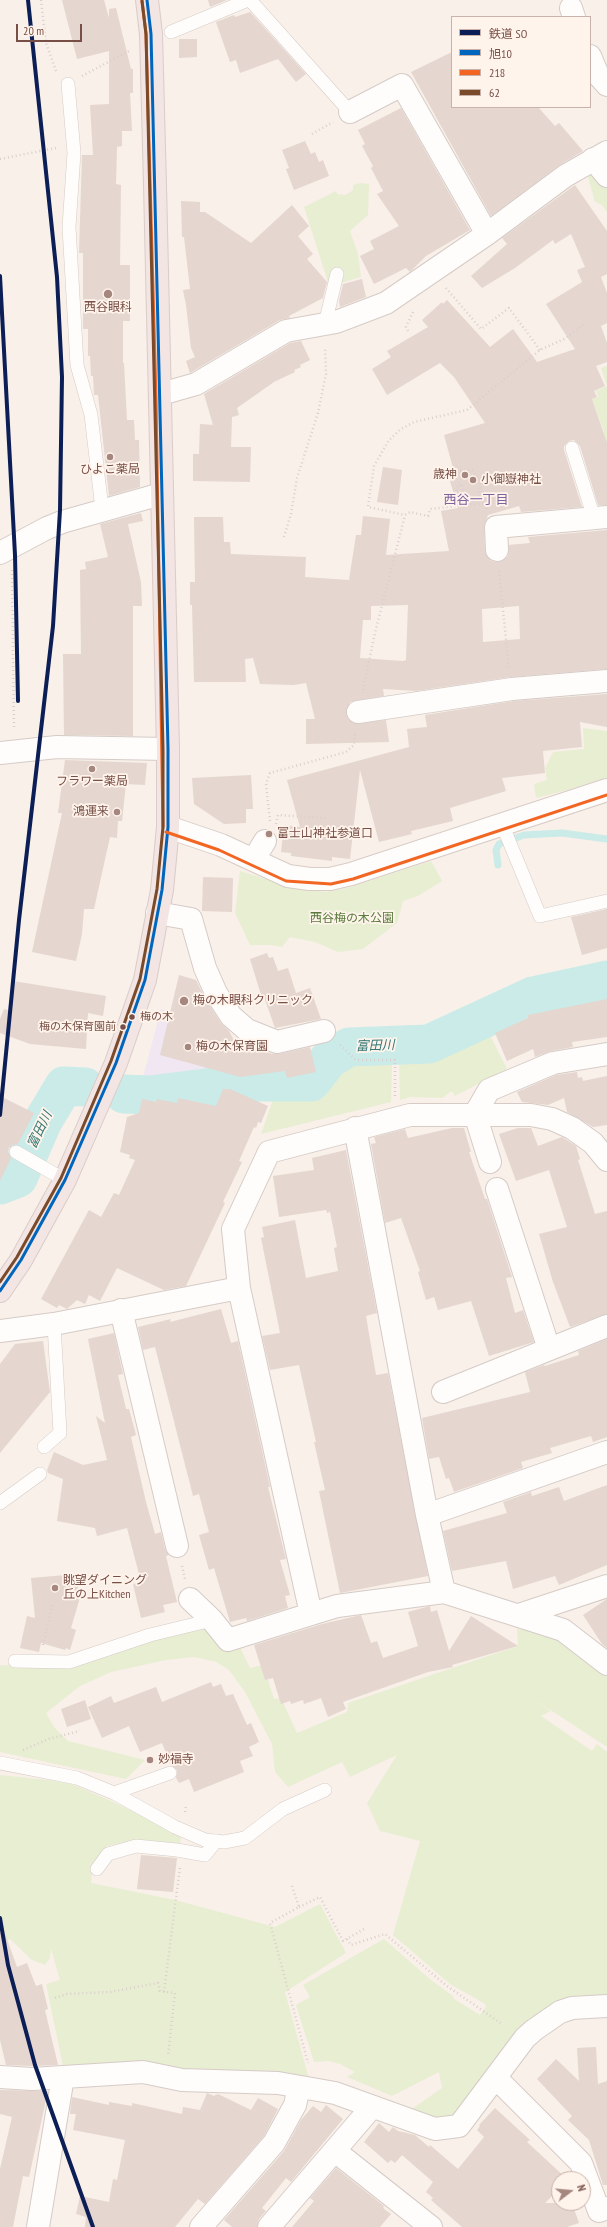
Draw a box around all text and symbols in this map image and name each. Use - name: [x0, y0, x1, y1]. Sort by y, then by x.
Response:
- scale bar: [18, 16, 84, 42]
- legend: [451, 16, 591, 108]
- text: 20 m: [23, 23, 44, 38]
- text: 鉄道 SO: [489, 26, 527, 41]
- text: 旭10: [489, 46, 512, 61]
- text: 218: [489, 65, 505, 80]
- text: 62: [489, 85, 500, 100]
- marker: 西谷眼科: [102, 288, 114, 300]
- place label: 西谷眼科: [84, 301, 132, 315]
- marker: ひよこ薬局: [105, 452, 115, 462]
- place label: ひよこ薬局: [80, 463, 140, 477]
- place label: 歳神: [433, 468, 457, 482]
- marker: 歳神: [460, 470, 470, 480]
- place label: 小御嶽神社: [481, 473, 541, 487]
- marker: 小御嶽神社: [468, 475, 478, 485]
- district label: 西谷一丁目: [444, 492, 508, 508]
- marker: フラワー薬局: [87, 764, 97, 774]
- place label: フラワー薬局: [56, 775, 128, 789]
- place label: 鴻運来: [73, 805, 109, 819]
- marker: 鴻運来: [112, 807, 122, 817]
- place label: 富士山神社参道口: [277, 827, 373, 841]
- marker: 富士山神社参道口: [264, 829, 274, 839]
- park label: 西谷梅の木公園: [310, 912, 394, 926]
- place label: 梅の木眼科クリニック: [193, 994, 313, 1008]
- marker: 梅の木眼科クリニック: [178, 995, 190, 1007]
- place label: 梅の木: [140, 1010, 173, 1024]
- marker: 梅の木: [127, 1012, 137, 1022]
- place label: 梅の木保育園前: [39, 1020, 116, 1034]
- marker: 梅の木保育園前: [118, 1022, 128, 1032]
- water label: 富田川: [355, 1038, 395, 1054]
- place label: 梅の木保育園: [196, 1040, 268, 1054]
- marker: 梅の木保育園: [183, 1042, 193, 1052]
- water label: 富田川: [24, 1109, 56, 1151]
- place label: 眺望ダイニング 丘の上Kitchen: [63, 1574, 147, 1602]
- marker: 眺望ダイニング 丘の上Kitchen: [50, 1583, 60, 1593]
- place label: 妙福寺: [158, 1753, 194, 1767]
- marker: 妙福寺: [145, 1755, 155, 1765]
- north arrow: [551, 2171, 591, 2211]
- text: N: [574, 2183, 589, 2193]

